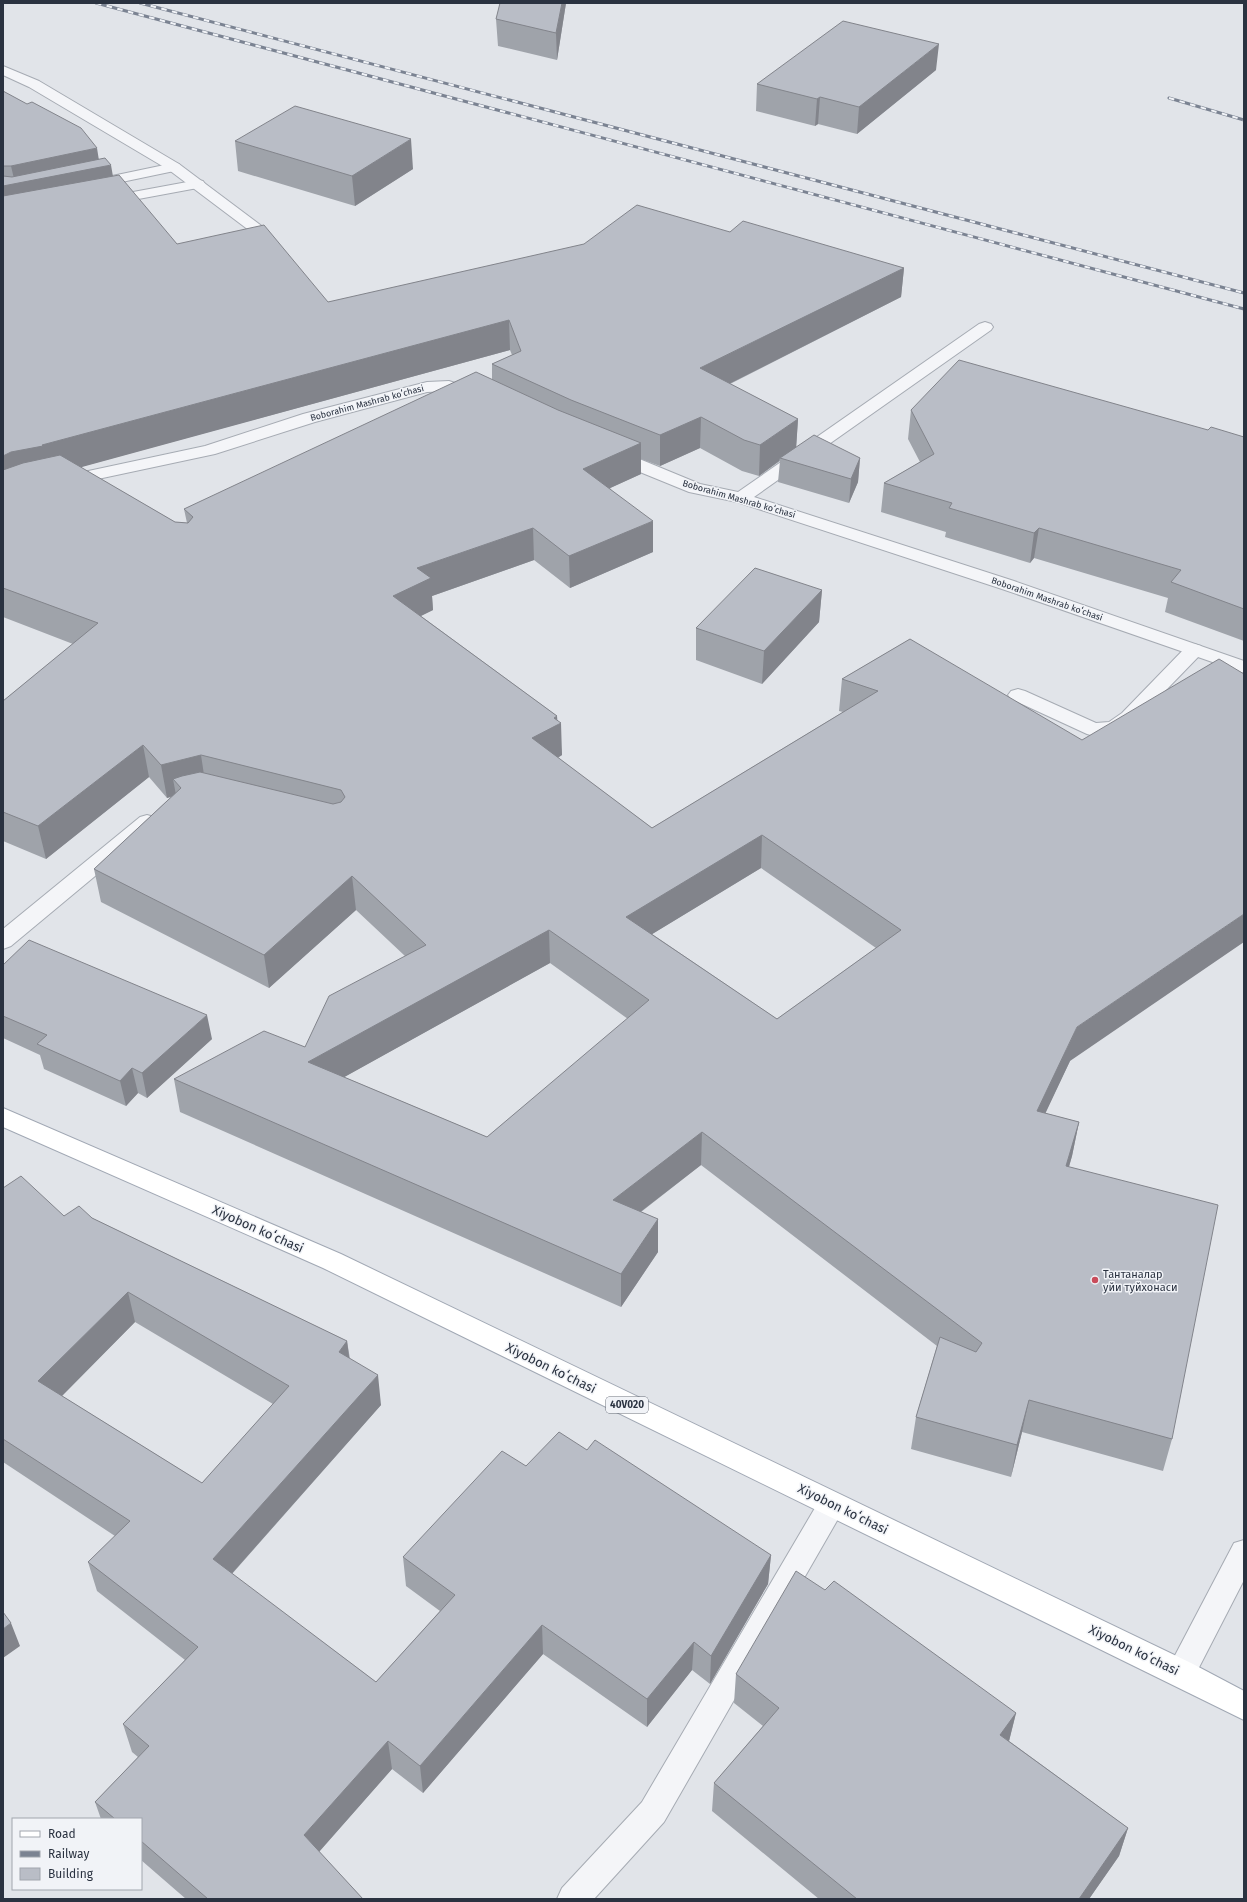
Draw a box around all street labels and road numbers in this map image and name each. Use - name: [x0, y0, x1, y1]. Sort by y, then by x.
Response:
- street label: Boborahim Mashrab koʻchasi: [309, 383, 425, 423]
- street label: Boborahim Mashrab koʻchasi: [681, 478, 797, 520]
- street label: Boborahim Mashrab koʻchasi: [990, 575, 1104, 623]
- street label: Xiyobon koʻchasi: [210, 1202, 306, 1256]
- street label: Xiyobon koʻchasi: [504, 1340, 598, 1396]
- road number: 40V020: [606, 1397, 648, 1413]
- street label: Xiyobon koʻchasi: [796, 1481, 890, 1537]
- street label: Xiyobon koʻchasi: [1087, 1622, 1181, 1678]

